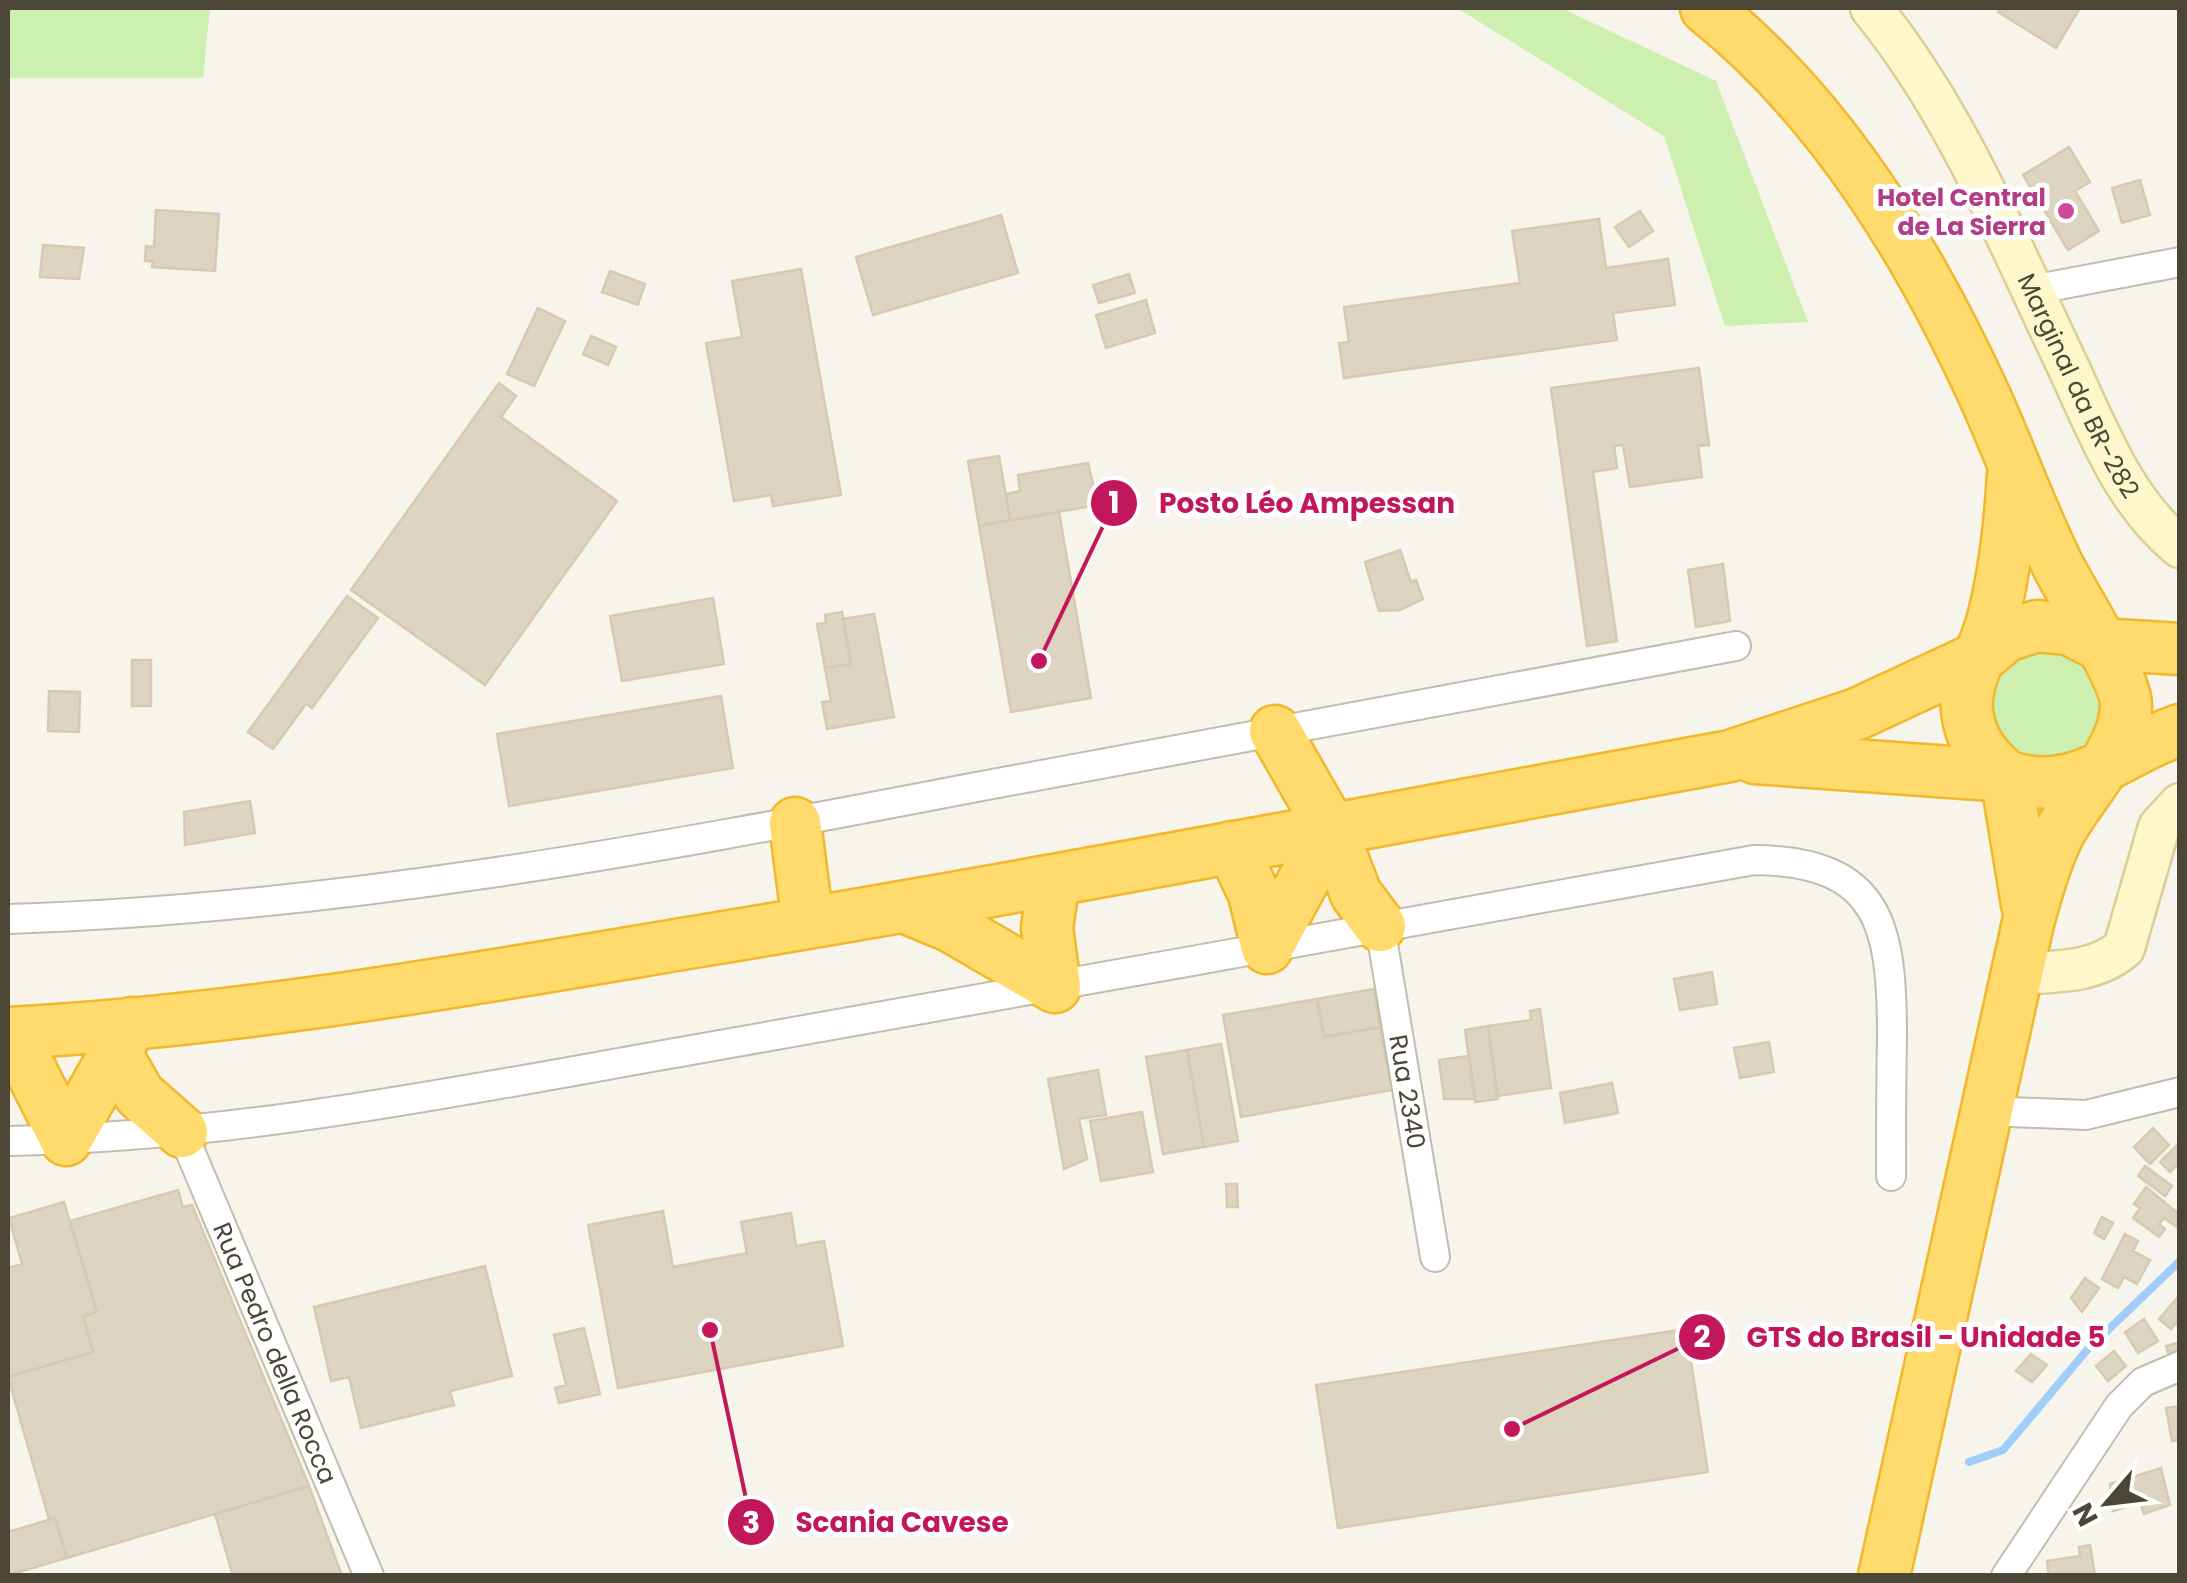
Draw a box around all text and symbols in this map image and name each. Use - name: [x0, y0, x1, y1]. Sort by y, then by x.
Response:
- place label: Hotel Central de La Sierra: [1877, 180, 2046, 244]
- marker: Hotel Central de La Sierra: [2055, 200, 2077, 222]
- street label: Marginal da BR-282: [2009, 268, 2148, 505]
- callout: Posto Léo Ampessan: [1089, 474, 1475, 532]
- text: 1: [1108, 481, 1120, 524]
- text: Posto Léo Ampessan: [1159, 484, 1455, 523]
- street label: Rua 2340: [1380, 1032, 1434, 1152]
- street label: Rua Pedro della Rocca: [204, 1217, 345, 1489]
- callout: GTS do Brasil - Unidade 5: [1677, 1308, 2125, 1366]
- text: 2: [1693, 1315, 1711, 1358]
- text: GTS do Brasil - Unidade 5: [1747, 1318, 2105, 1357]
- north arrow: [2057, 1453, 2157, 1553]
- callout: Scania Cavese: [726, 1493, 1029, 1551]
- text: N: [2063, 1496, 2108, 1533]
- text: 3: [742, 1501, 760, 1544]
- text: Scania Cavese: [795, 1503, 1009, 1542]

